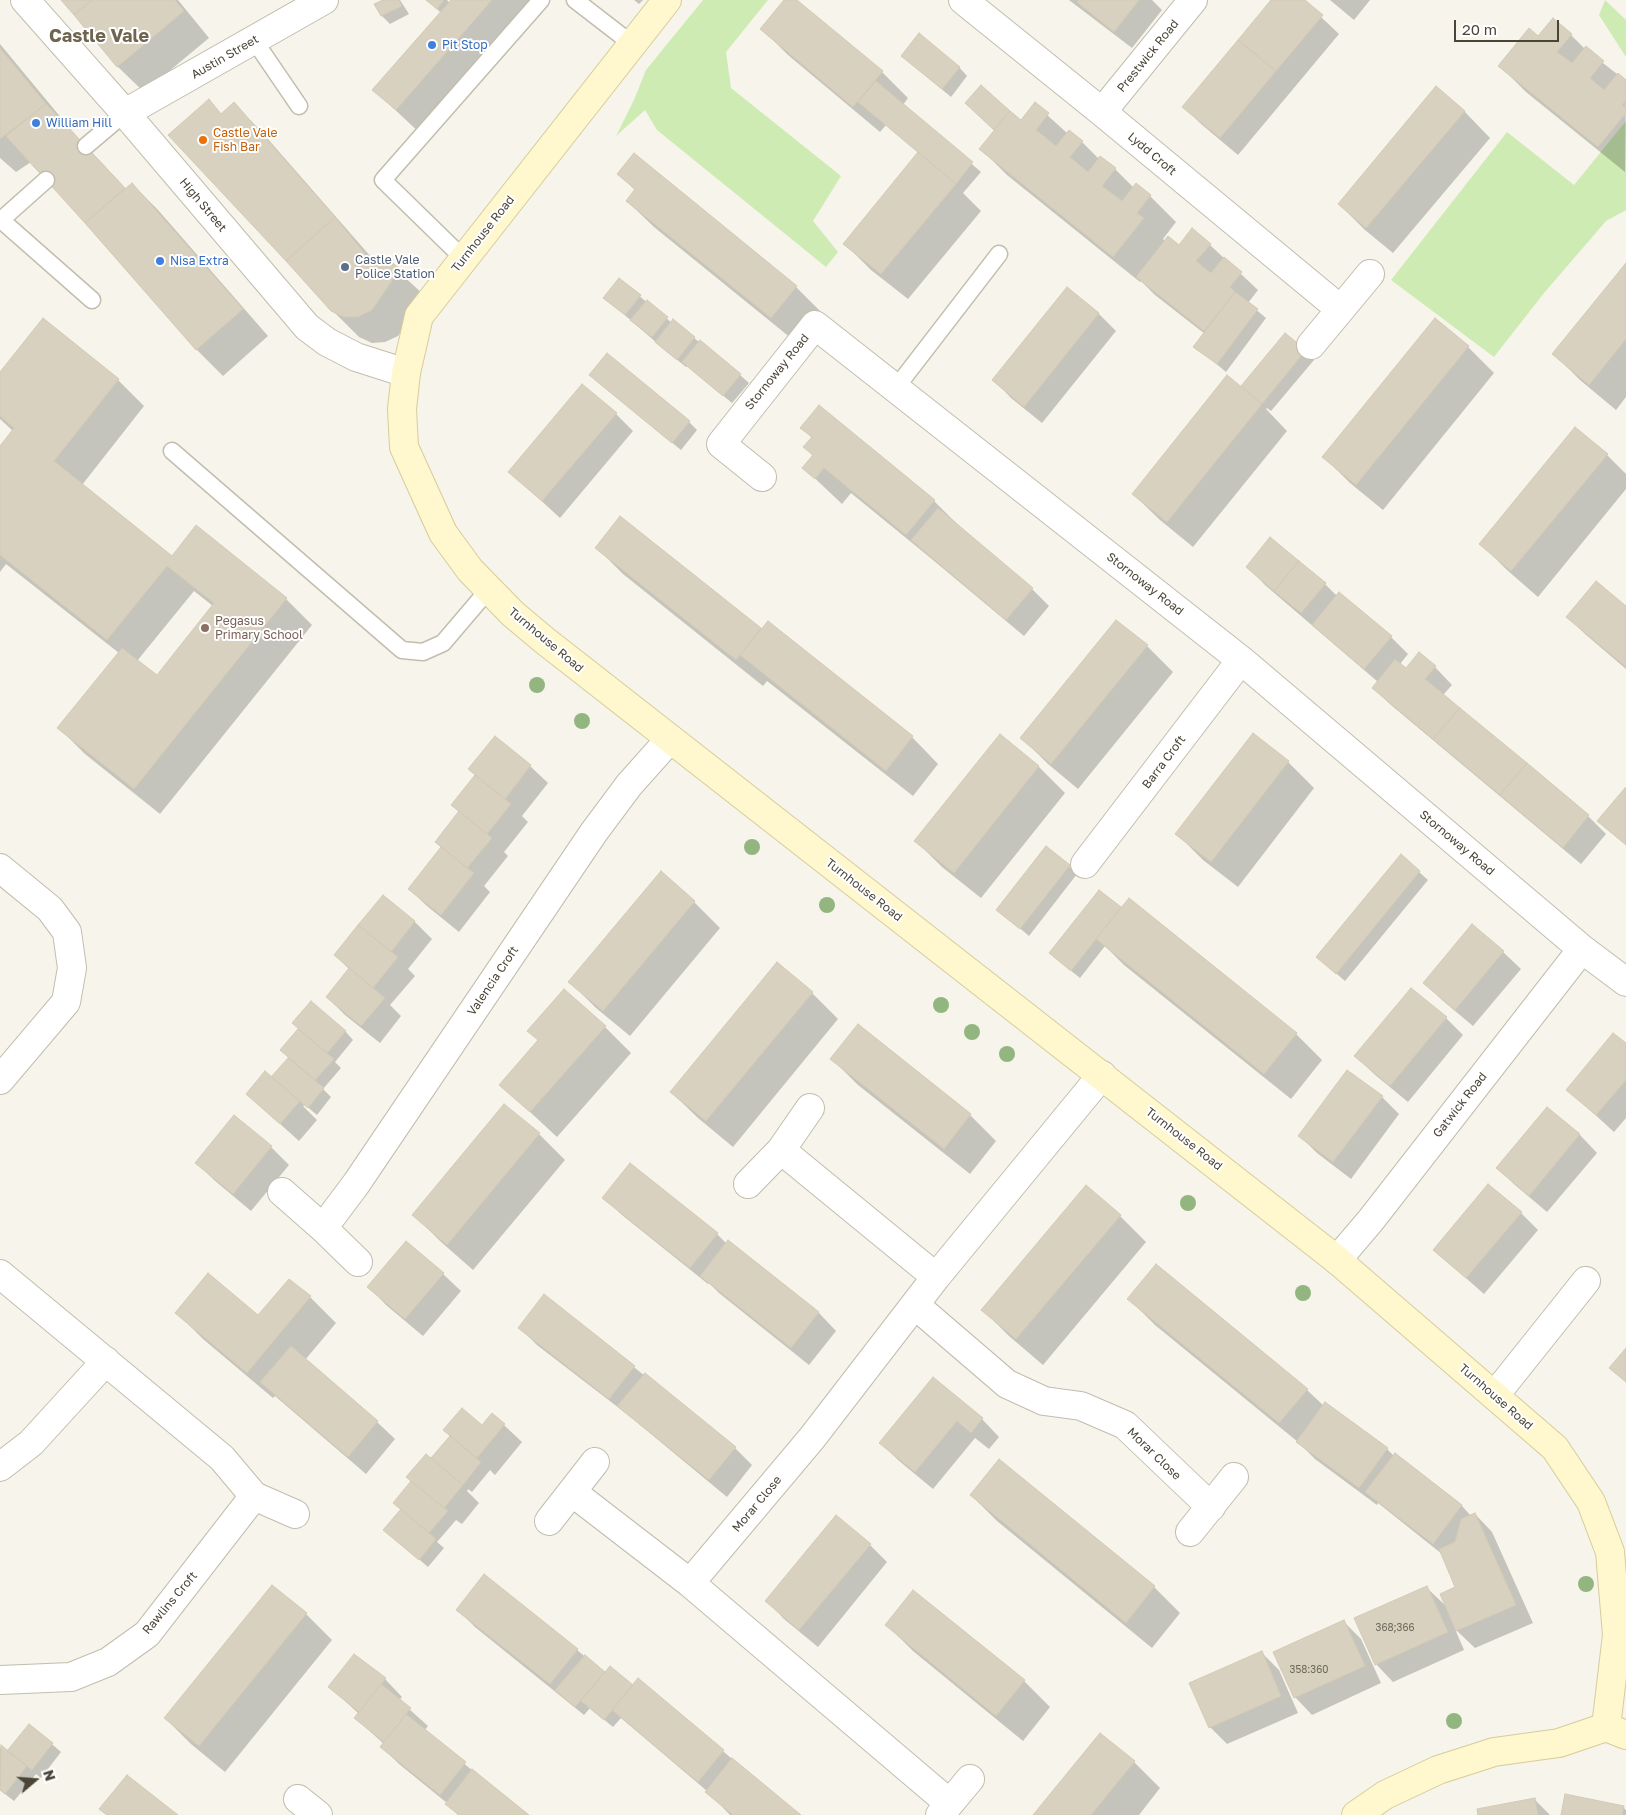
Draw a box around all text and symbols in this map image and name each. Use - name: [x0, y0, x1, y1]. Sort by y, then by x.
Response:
- scale bar: [1456, 10, 1561, 42]
- street label: Prestwick Road: [1114, 17, 1182, 95]
- text: 20 m: [1462, 20, 1497, 38]
- district label: Castle Vale: [49, 25, 149, 47]
- street label: Austin Street: [189, 32, 261, 82]
- place label: Pit Stop: [442, 38, 488, 52]
- marker: Pit Stop: [426, 39, 438, 51]
- place label: William Hill: [46, 116, 112, 130]
- marker: William Hill: [30, 117, 42, 129]
- place label: Castle Vale Fish Bar: [213, 126, 278, 154]
- street label: Lydd Croft: [1125, 129, 1179, 179]
- marker: Castle Vale Fish Bar: [197, 134, 209, 146]
- street label: High Street: [176, 175, 230, 235]
- street label: Turnhouse Road: [449, 193, 517, 275]
- place label: Castle Vale Police Station: [355, 253, 435, 281]
- place label: Nisa Extra: [170, 254, 229, 268]
- marker: Nisa Extra: [154, 255, 166, 267]
- marker: Castle Vale Police Station: [339, 261, 351, 273]
- street label: Stornoway Road: [742, 331, 812, 413]
- street label: Stornoway Road: [1104, 549, 1186, 619]
- street label: Turnhouse Road: [506, 605, 586, 675]
- place label: Pegasus Primary School: [215, 614, 303, 642]
- marker: Pegasus Primary School: [199, 622, 211, 634]
- street label: Barra Croft: [1139, 733, 1189, 791]
- street label: Stornoway Road: [1416, 807, 1498, 879]
- street label: Turnhouse Road: [823, 856, 905, 924]
- street label: Valencia Croft: [464, 943, 522, 1019]
- street label: Gatwick Road: [1430, 1070, 1490, 1140]
- street label: Turnhouse Road: [1143, 1105, 1225, 1173]
- street label: Turnhouse Road: [1456, 1361, 1536, 1433]
- street label: Morar Close: [1124, 1425, 1184, 1483]
- street label: Morar Close: [729, 1473, 785, 1535]
- street label: Rawlins Croft: [140, 1569, 200, 1637]
- house number: 368;366: [1376, 1622, 1414, 1634]
- house number: 358:360: [1290, 1664, 1328, 1676]
- north arrow: [10, 1755, 60, 1805]
- text: N: [40, 1768, 59, 1783]

